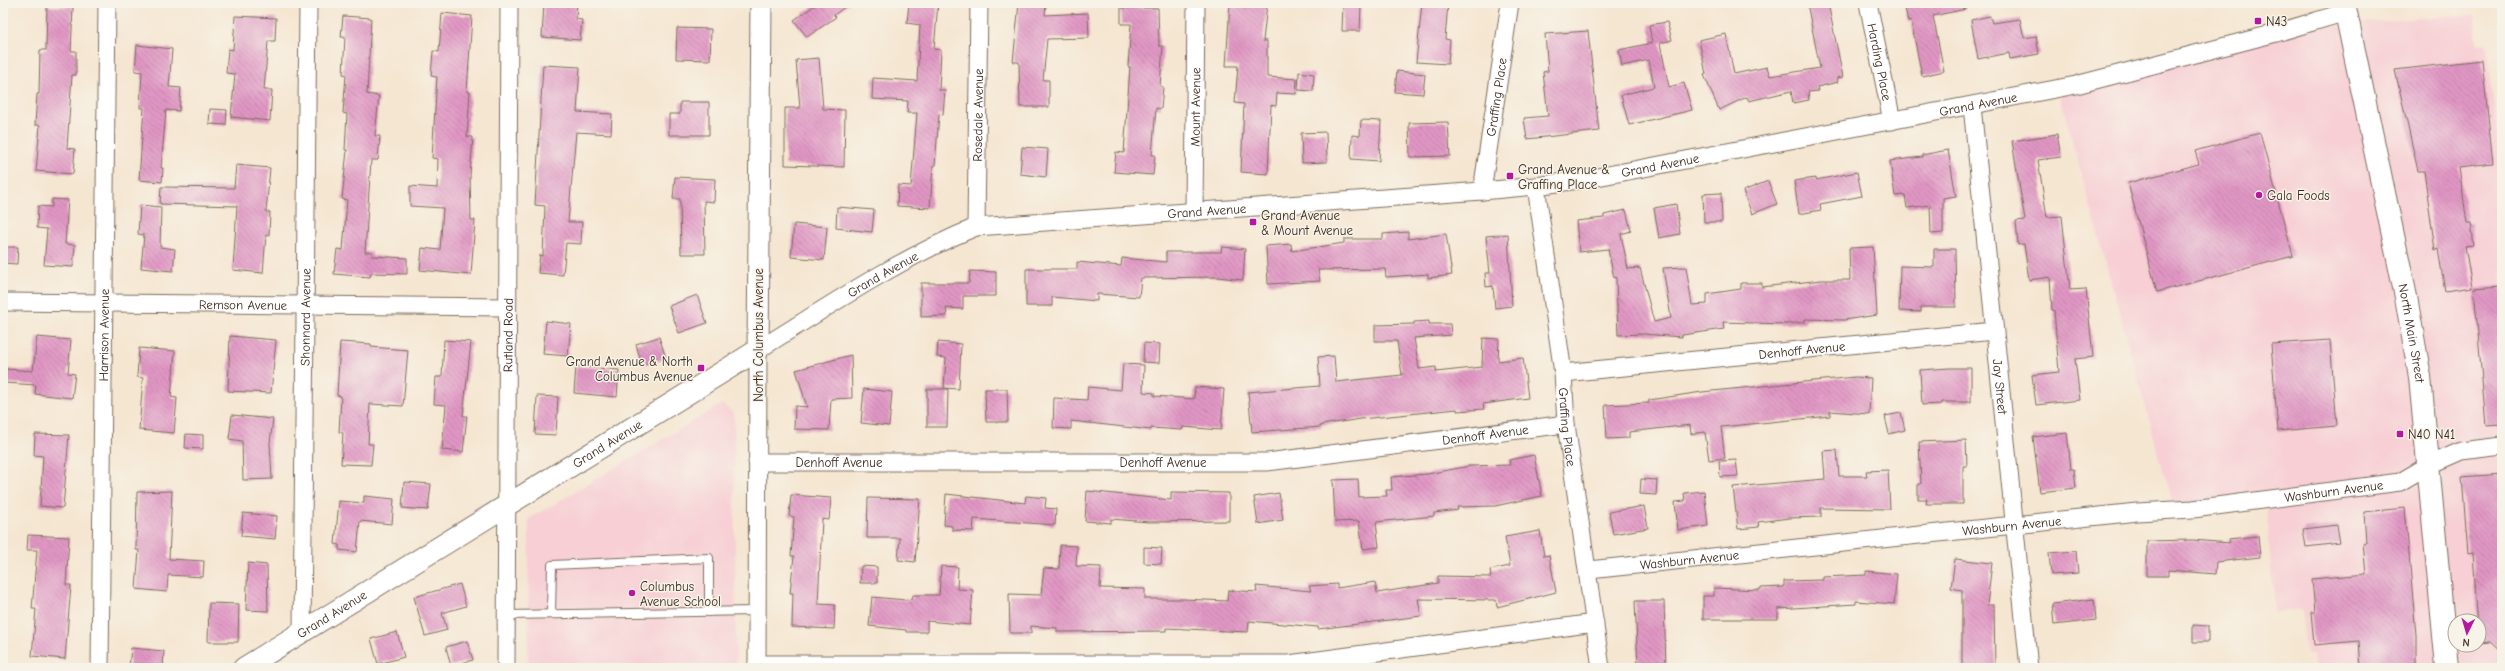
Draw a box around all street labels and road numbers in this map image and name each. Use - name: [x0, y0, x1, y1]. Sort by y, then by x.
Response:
- street label: Harding Place: [1865, 22, 1895, 102]
- street label: Graffing Place: [1483, 56, 1509, 137]
- street label: Mount Avenue: [1187, 67, 1203, 147]
- street label: Rosedale Avenue: [969, 68, 986, 162]
- street label: Grand Avenue: [1938, 89, 2019, 119]
- street label: Grand Avenue: [1620, 150, 1701, 180]
- street label: Grand Avenue: [1167, 200, 1247, 221]
- street label: Grand Avenue: [844, 248, 921, 300]
- street label: Shonnard Avenue: [297, 268, 313, 366]
- street label: North Columbus Avenue: [751, 268, 766, 402]
- street label: North Main Street: [2396, 282, 2428, 384]
- street label: Harrison Avenue: [96, 288, 111, 382]
- street label: Remson Avenue: [199, 296, 288, 312]
- street label: Rutland Road: [500, 298, 515, 372]
- street label: Denhoff Avenue: [1758, 338, 1846, 361]
- street label: Jay Street: [1990, 358, 2011, 416]
- street label: Graffing Place: [1556, 387, 1580, 468]
- street label: Grand Avenue: [570, 416, 645, 471]
- street label: Denhoff Avenue: [1441, 421, 1530, 447]
- street label: Denhoff Avenue: [796, 455, 883, 470]
- street label: Denhoff Avenue: [1120, 455, 1207, 470]
- street label: Washburn Avenue: [2283, 477, 2384, 505]
- street label: Washburn Avenue: [1961, 513, 2062, 538]
- street label: Washburn Avenue: [1639, 547, 1740, 572]
- street label: Grand Avenue: [294, 586, 370, 641]

